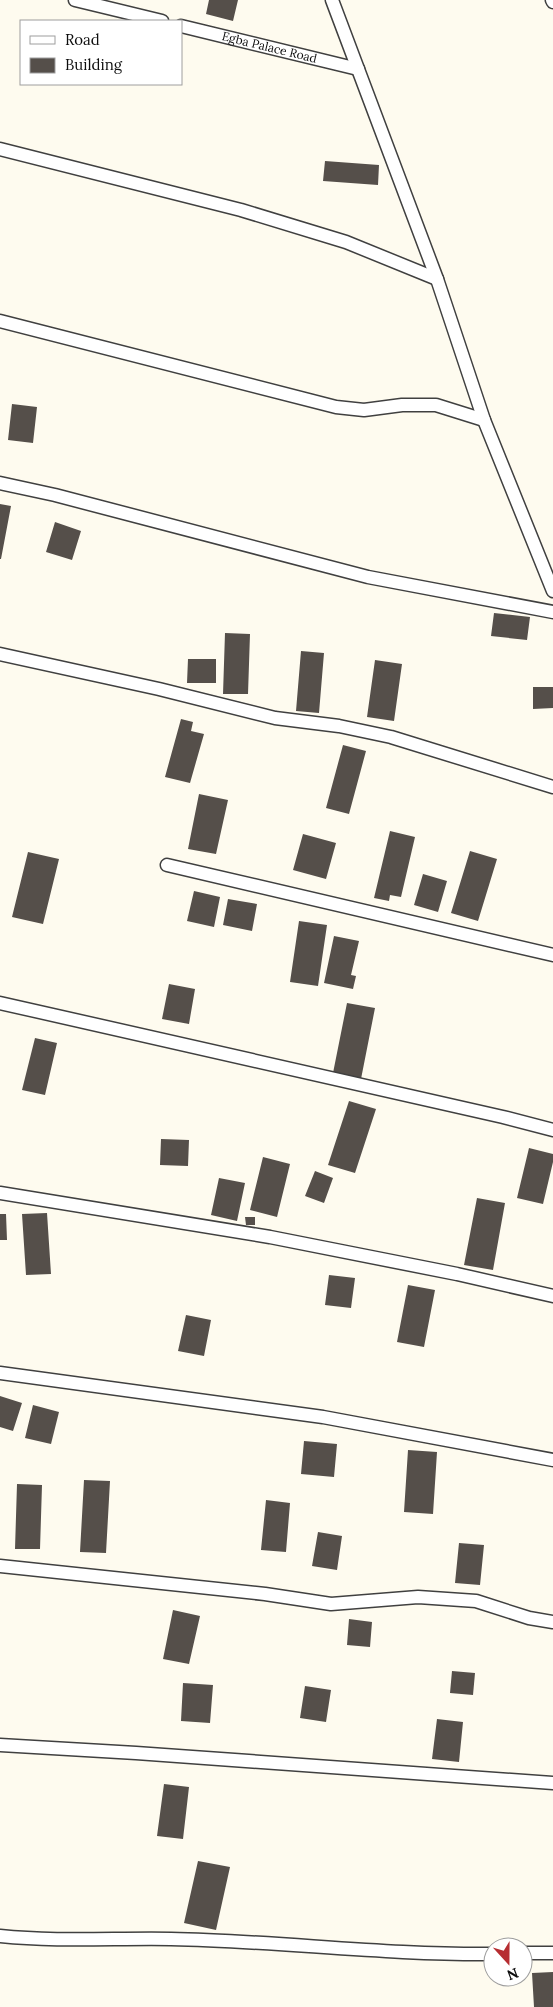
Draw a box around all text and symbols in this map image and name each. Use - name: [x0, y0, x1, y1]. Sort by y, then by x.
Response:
- legend: [20, 20, 182, 85]
- street label: Egba Palace Road: [220, 28, 319, 66]
- text: Road: [65, 30, 100, 49]
- text: Building: [65, 55, 123, 74]
- north arrow: [483, 1937, 533, 1987]
- text: N: [504, 1964, 521, 1985]

